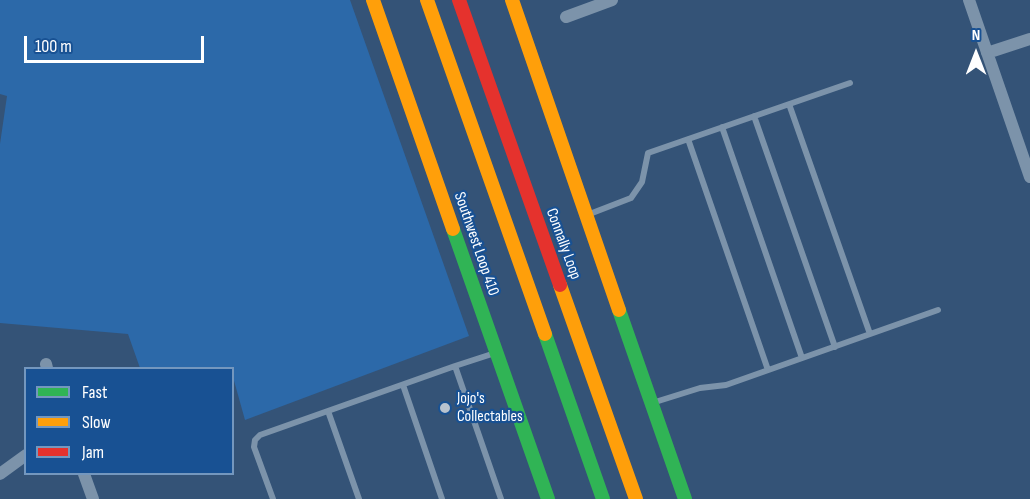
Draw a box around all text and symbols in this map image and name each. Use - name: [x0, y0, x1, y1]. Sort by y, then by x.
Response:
- scale bar: [27, 24, 207, 62]
- north arrow: [946, 24, 1006, 84]
- text: N: [972, 26, 980, 45]
- text: 100 m: [35, 36, 72, 57]
- street label: Southwest Loop 410: [449, 190, 503, 298]
- street label: Connally Loop: [541, 206, 585, 282]
- legend: [24, 367, 234, 475]
- text: Fast: [82, 382, 107, 403]
- place label: Jojo's Collectables: [457, 389, 523, 427]
- marker: Jojo's Collectables: [438, 401, 452, 415]
- text: Slow: [82, 412, 111, 433]
- text: Jam: [82, 442, 104, 463]

